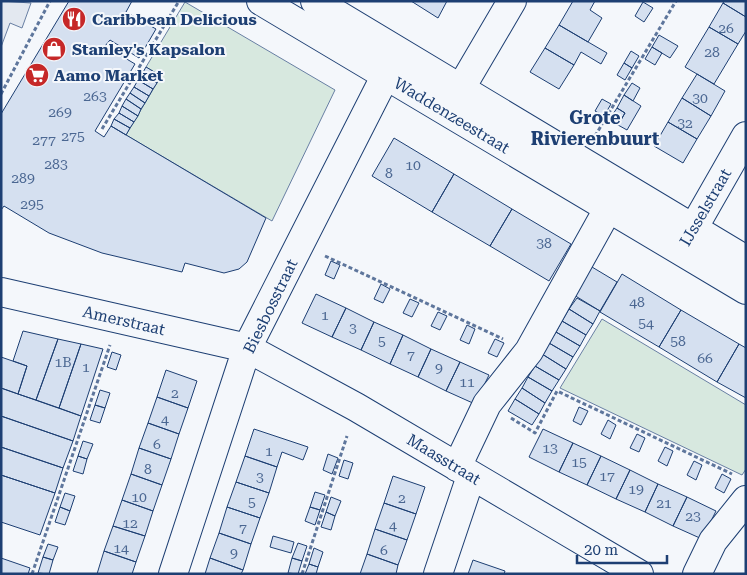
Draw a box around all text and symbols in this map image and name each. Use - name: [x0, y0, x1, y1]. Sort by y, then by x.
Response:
- restaurant icon: Caribbean Delicious: [61, 6, 87, 32]
- place label: Caribbean Delicious: [92, 10, 257, 29]
- house number: 26: [718, 20, 734, 36]
- shop icon: Stanley's Kapsalon: [41, 36, 67, 62]
- place label: Stanley's Kapsalon: [72, 40, 225, 59]
- house number: 28: [704, 44, 720, 60]
- supermarket icon: Aamo Market: [24, 62, 50, 88]
- place label: Aamo Market: [54, 66, 164, 85]
- street label: Waddenzeestraat: [390, 73, 513, 158]
- house number: 263: [83, 88, 107, 104]
- house number: 30: [692, 90, 708, 106]
- house number: 269: [48, 104, 72, 120]
- district label: Grote Rivierenbuurt: [531, 107, 659, 149]
- house number: 32: [677, 115, 693, 131]
- house number: 275: [61, 128, 85, 144]
- house number: 277: [32, 132, 56, 148]
- house number: 283: [44, 156, 68, 172]
- house number: 10: [405, 157, 421, 173]
- house number: 8: [385, 165, 393, 181]
- street label: IJsselstraat: [676, 165, 735, 249]
- house number: 289: [11, 170, 35, 186]
- house number: 295: [20, 196, 44, 212]
- house number: 38: [536, 235, 552, 251]
- street label: Biesbosstraat: [239, 256, 302, 357]
- house number: 48: [629, 294, 645, 310]
- street label: Amerstraat: [81, 302, 167, 339]
- house number: 1: [321, 307, 329, 323]
- house number: 54: [638, 315, 654, 331]
- house number: 3: [349, 320, 357, 336]
- house number: 5: [378, 333, 386, 349]
- house number: 58: [670, 333, 686, 349]
- house number: 7: [407, 347, 415, 363]
- house number: 66: [697, 350, 713, 366]
- house number: 1B: [54, 354, 72, 370]
- house number: 1: [82, 359, 90, 375]
- house number: 9: [435, 360, 443, 376]
- house number: 11: [459, 374, 475, 390]
- house number: 2: [171, 385, 179, 401]
- house number: 4: [161, 411, 169, 427]
- street label: Maasstraat: [403, 430, 484, 489]
- house number: 6: [153, 436, 161, 452]
- house number: 13: [542, 440, 558, 456]
- house number: 1: [265, 443, 273, 459]
- house number: 15: [571, 454, 587, 470]
- house number: 8: [144, 461, 152, 477]
- house number: 17: [599, 468, 615, 484]
- house number: 3: [256, 469, 264, 485]
- house number: 19: [628, 481, 644, 497]
- house number: 10: [131, 489, 147, 505]
- house number: 2: [398, 490, 406, 506]
- house number: 5: [248, 494, 256, 510]
- house number: 21: [656, 495, 672, 511]
- house number: 23: [685, 508, 701, 524]
- house number: 12: [122, 515, 138, 531]
- house number: 4: [389, 517, 397, 533]
- house number: 7: [239, 520, 247, 536]
- scale bar: [577, 532, 667, 564]
- house number: 14: [113, 540, 129, 556]
- text: 20 m: [584, 541, 619, 559]
- house number: 6: [380, 542, 388, 558]
- house number: 9: [230, 545, 238, 561]

